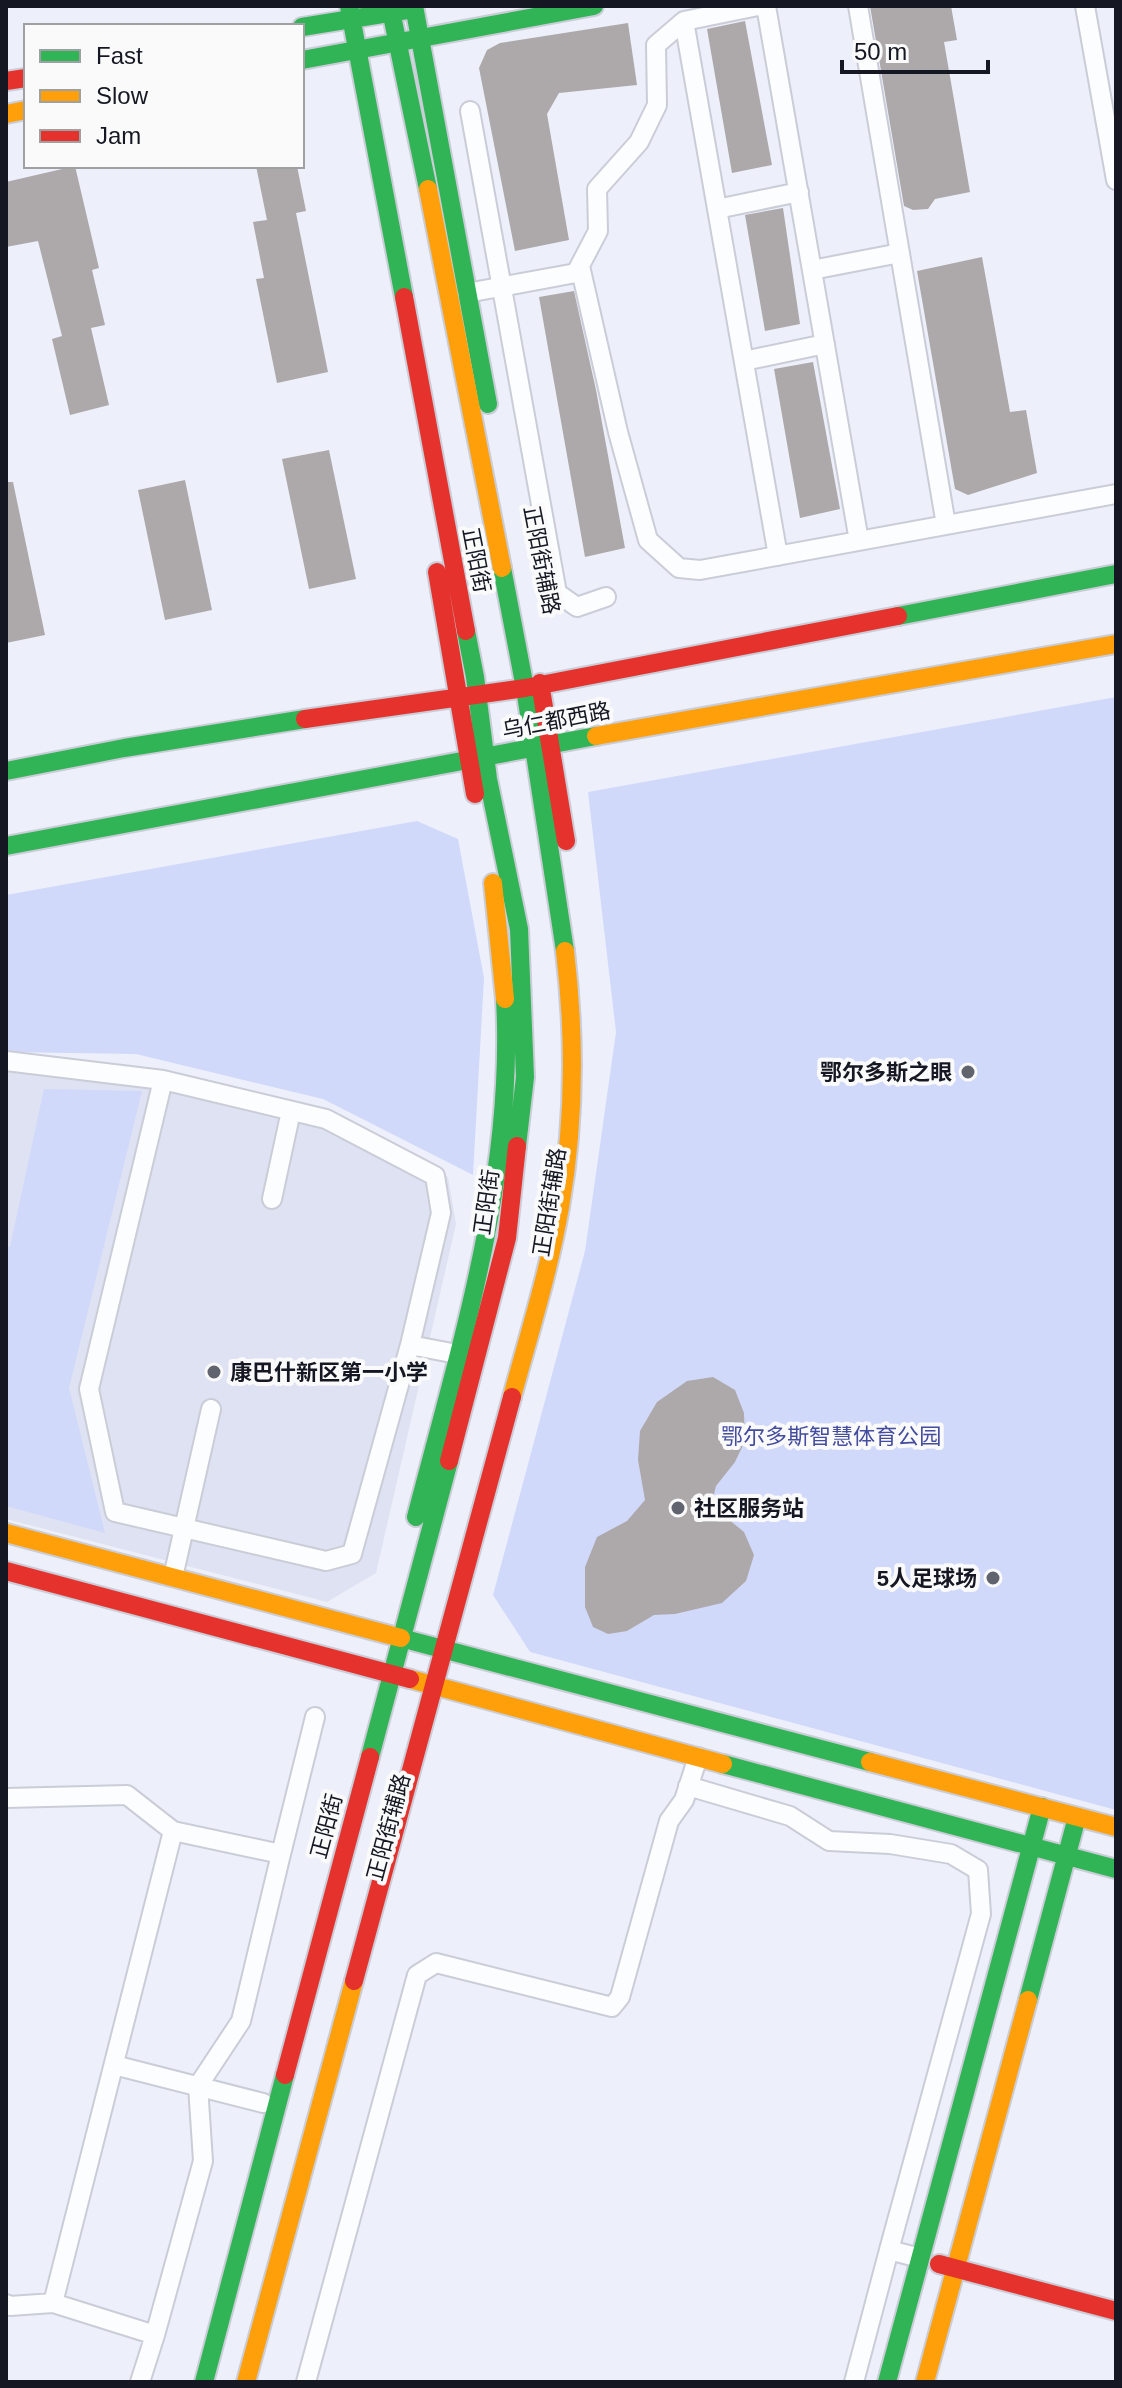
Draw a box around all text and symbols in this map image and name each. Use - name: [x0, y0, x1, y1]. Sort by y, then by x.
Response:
- legend: [24, 24, 304, 168]
- scale bar: [842, 24, 988, 74]
- text: 50 m: [854, 38, 907, 65]
- text: Fast: [96, 42, 143, 69]
- text: Slow: [96, 82, 149, 109]
- text: Jam: [96, 122, 141, 149]
- street label: 正阳街辅路: [519, 504, 564, 616]
- street label: 正阳街: [458, 525, 495, 595]
- street label: 乌仁都西路: [500, 698, 612, 743]
- place label: 鄂尔多斯之眼: [820, 1060, 952, 1085]
- marker: 鄂尔多斯之眼: [959, 1063, 977, 1081]
- street label: 正阳街辅路: [529, 1146, 570, 1258]
- street label: 正阳街: [470, 1168, 503, 1236]
- place label: 康巴什新区第一小学: [230, 1360, 428, 1385]
- marker: 康巴什新区第一小学: [205, 1363, 223, 1381]
- park label: 鄂尔多斯智慧体育公园: [721, 1424, 941, 1449]
- place label: 社区服务站: [694, 1496, 804, 1521]
- marker: 社区服务站: [669, 1499, 687, 1517]
- place label: 5人足球场: [877, 1566, 977, 1591]
- marker: 5人足球场: [984, 1569, 1002, 1587]
- street label: 正阳街辅路: [362, 1771, 415, 1883]
- street label: 正阳街: [306, 1791, 347, 1861]

